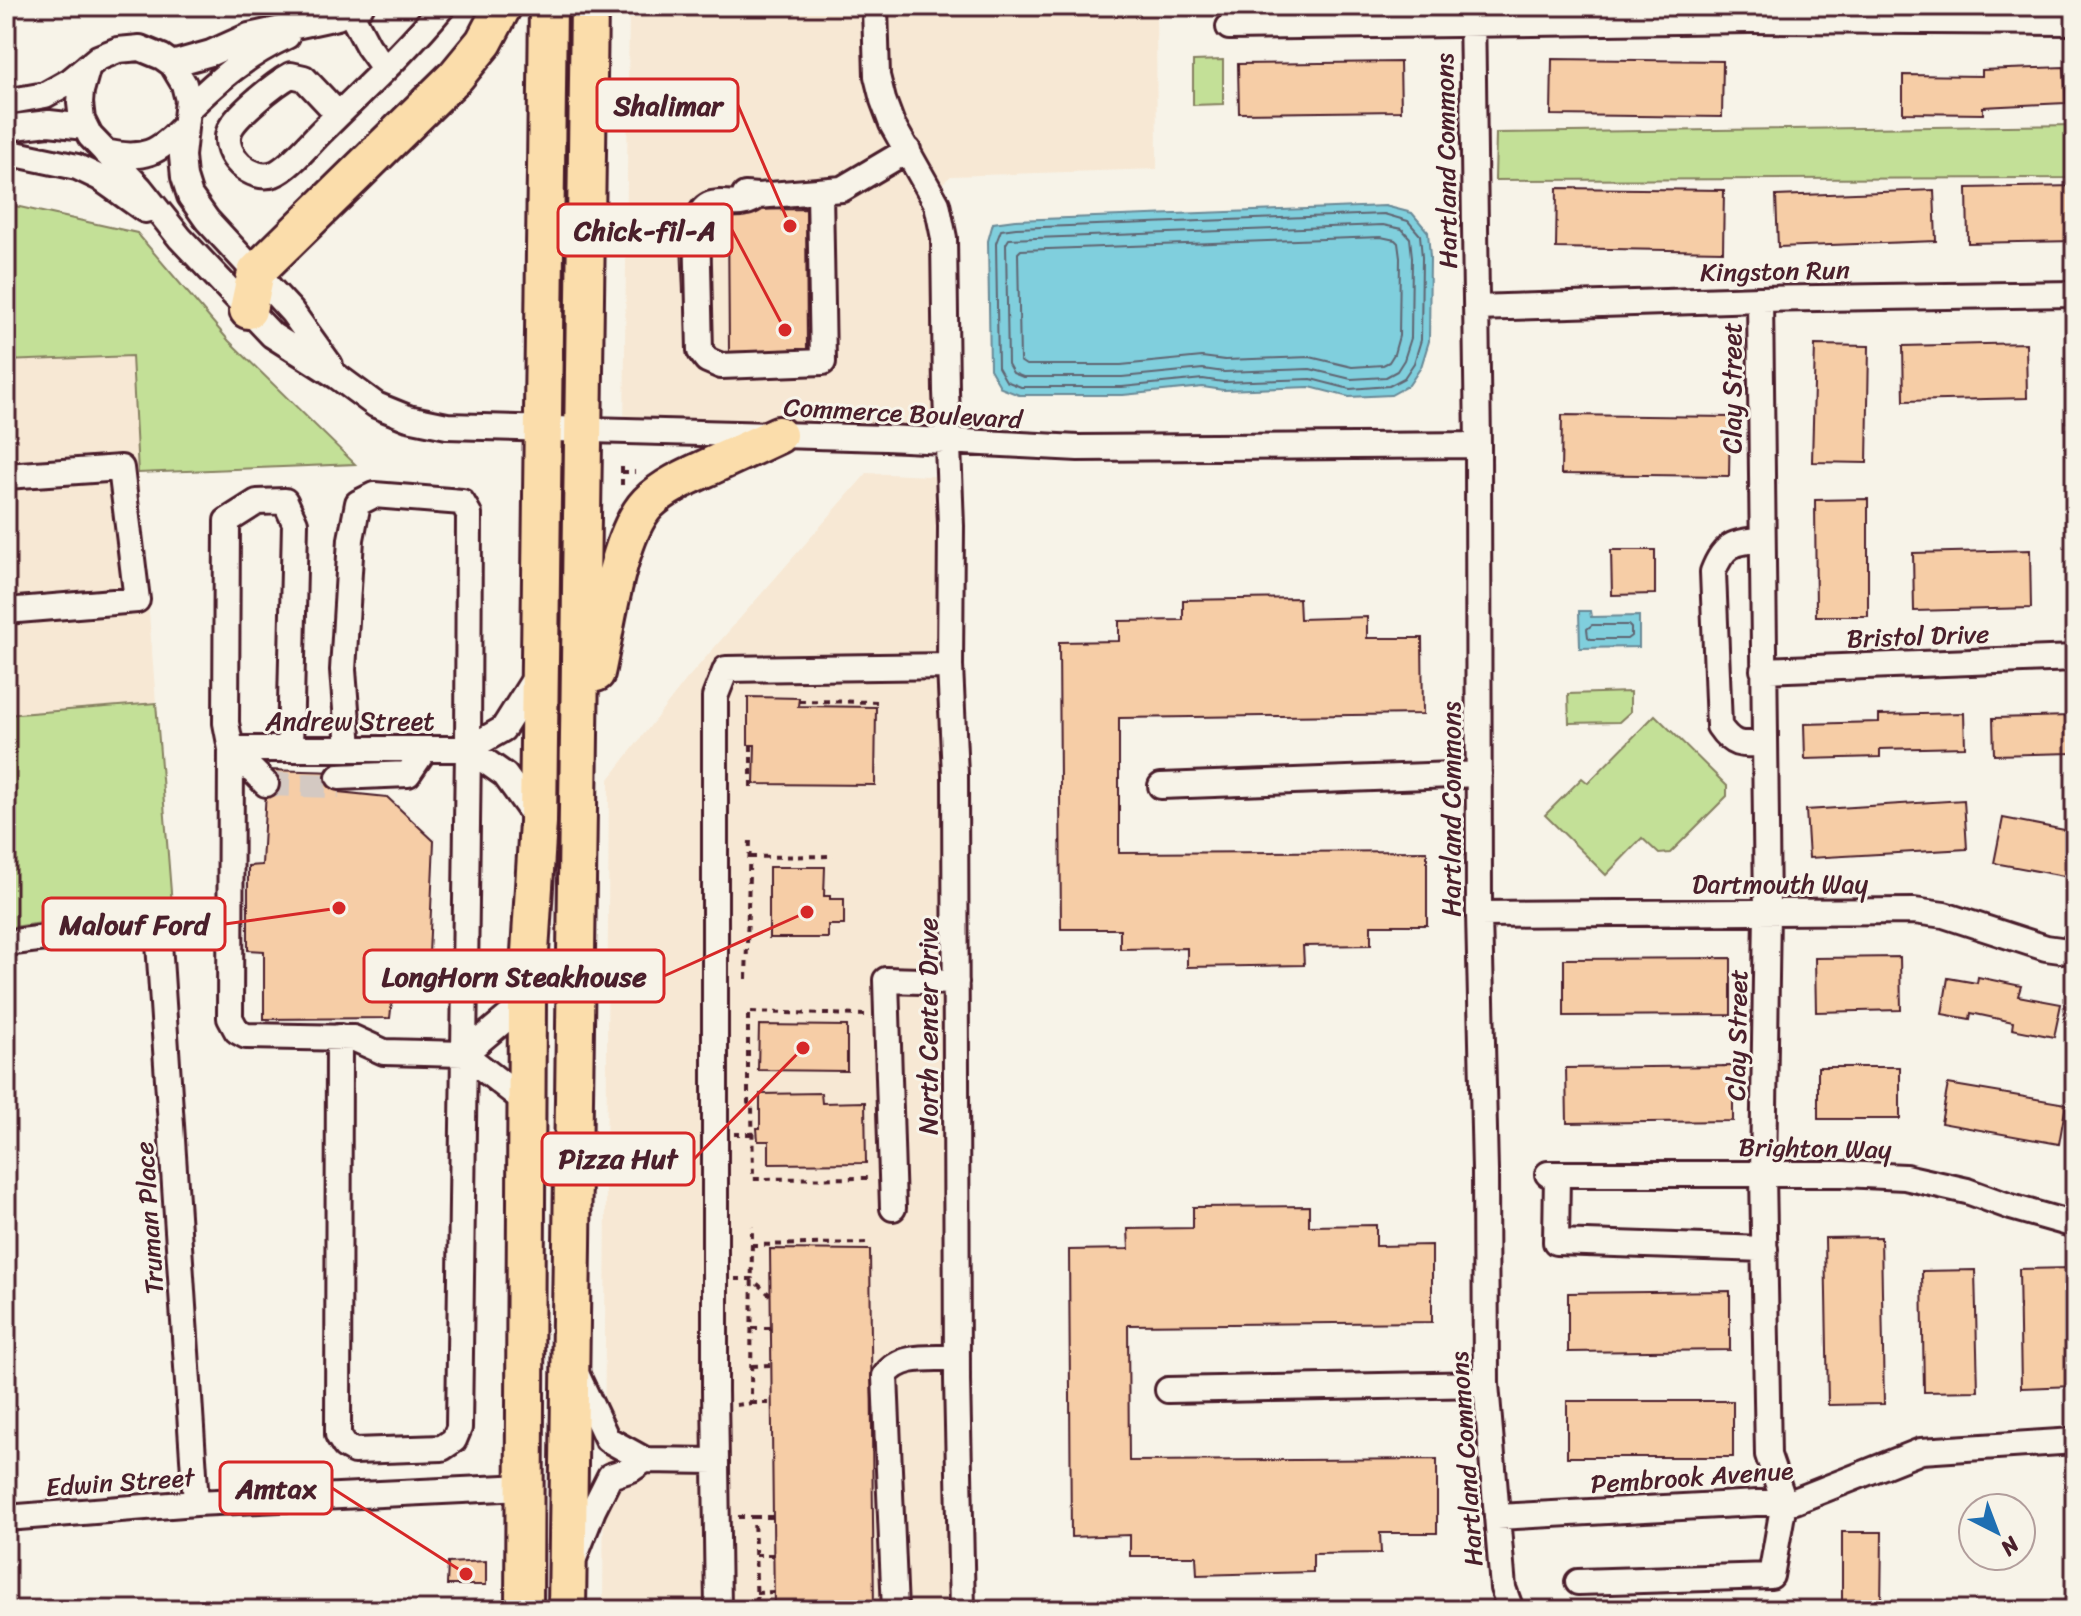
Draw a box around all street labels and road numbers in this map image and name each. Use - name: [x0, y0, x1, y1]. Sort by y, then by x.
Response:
- street label: Hartland Commons: [1421, 53, 1471, 269]
- street label: Kingston Run: [1700, 247, 1850, 295]
- street label: Clay Street: [1709, 322, 1755, 454]
- street label: Commerce Boulevard: [783, 384, 1026, 442]
- street label: Bristol Drive: [1846, 611, 1990, 661]
- street label: Andrew Street: [264, 698, 435, 744]
- street label: Hartland Commons: [1428, 701, 1474, 917]
- street label: Dartmouth Way: [1692, 861, 1869, 907]
- street label: North Center Drive: [905, 917, 951, 1135]
- street label: Clay Street: [1713, 969, 1761, 1101]
- street label: Brighton Way: [1738, 1124, 1892, 1172]
- street label: Truman Place: [121, 1140, 177, 1296]
- street label: Hartland Commons: [1436, 1350, 1496, 1568]
- street label: Pembrook Avenue: [1589, 1447, 1796, 1507]
- street label: Edwin Street: [44, 1454, 197, 1510]

